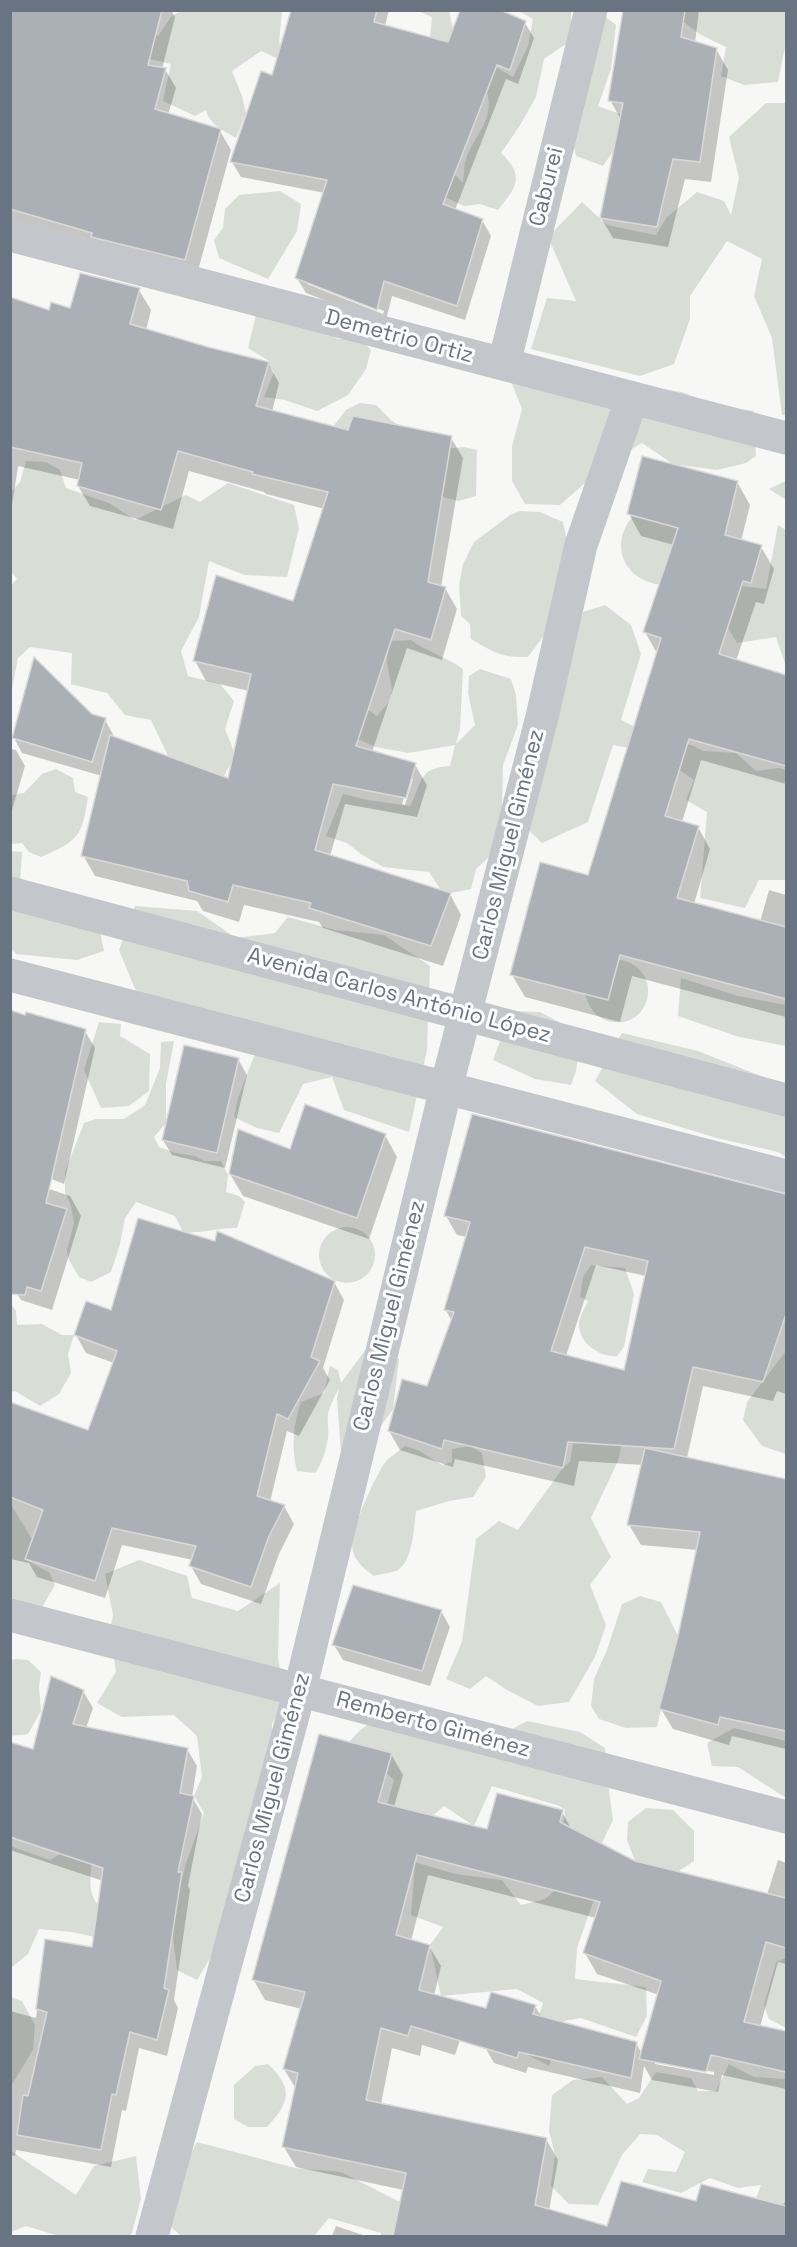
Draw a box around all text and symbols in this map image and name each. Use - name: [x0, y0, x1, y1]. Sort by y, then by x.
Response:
- street label: Caburei: [524, 145, 570, 229]
- street label: Demetrio Ortiz: [322, 305, 476, 369]
- street label: Carlos Miguel Giménez: [468, 727, 550, 963]
- street label: Avenida Carlos António López: [245, 943, 553, 1049]
- street label: Carlos Miguel Giménez: [349, 1198, 431, 1434]
- street label: Carlos Miguel Giménez: [230, 1670, 316, 1906]
- street label: Remberto Giménez: [333, 1686, 533, 1764]

